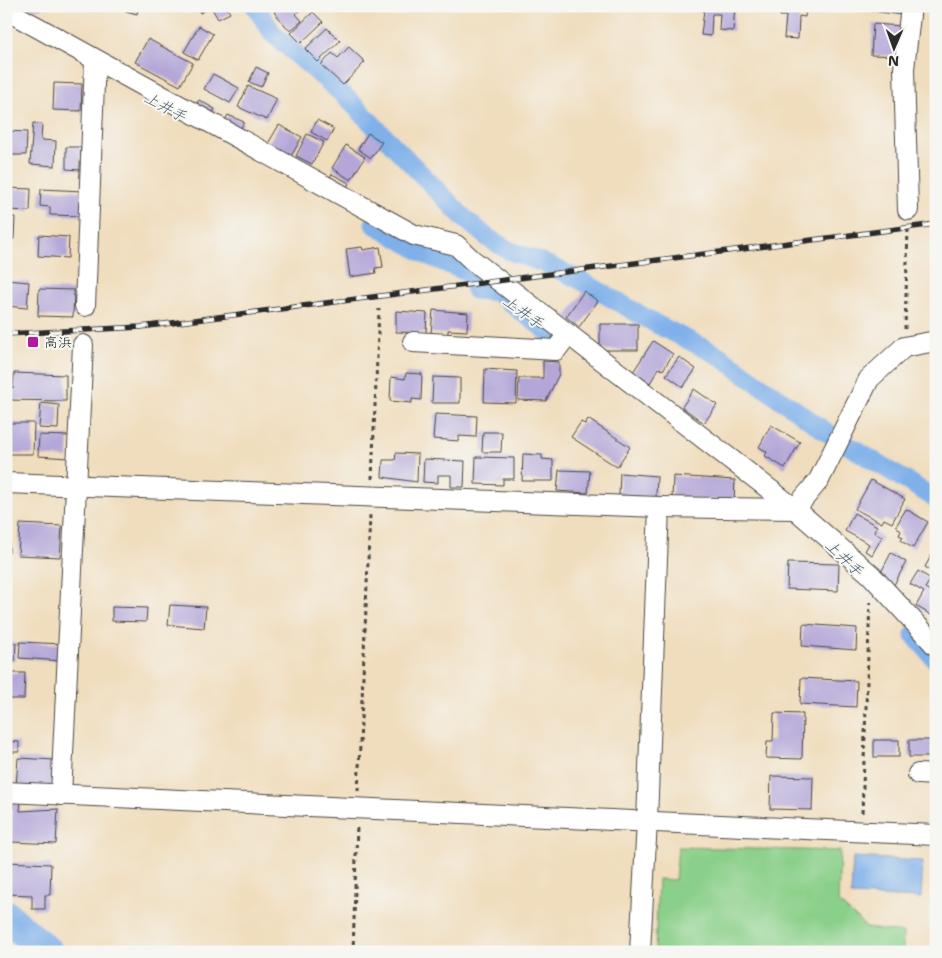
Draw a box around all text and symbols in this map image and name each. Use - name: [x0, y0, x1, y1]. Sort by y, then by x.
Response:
- north arrow: [870, 22, 920, 72]
- text: N: [888, 52, 899, 70]
- water label: 上井手: [140, 87, 190, 127]
- water label: 上井手: [499, 291, 548, 334]
- place label: 高浜: [44, 333, 72, 351]
- marker: 高浜: [26, 335, 40, 349]
- water label: 上井手: [821, 535, 868, 582]

